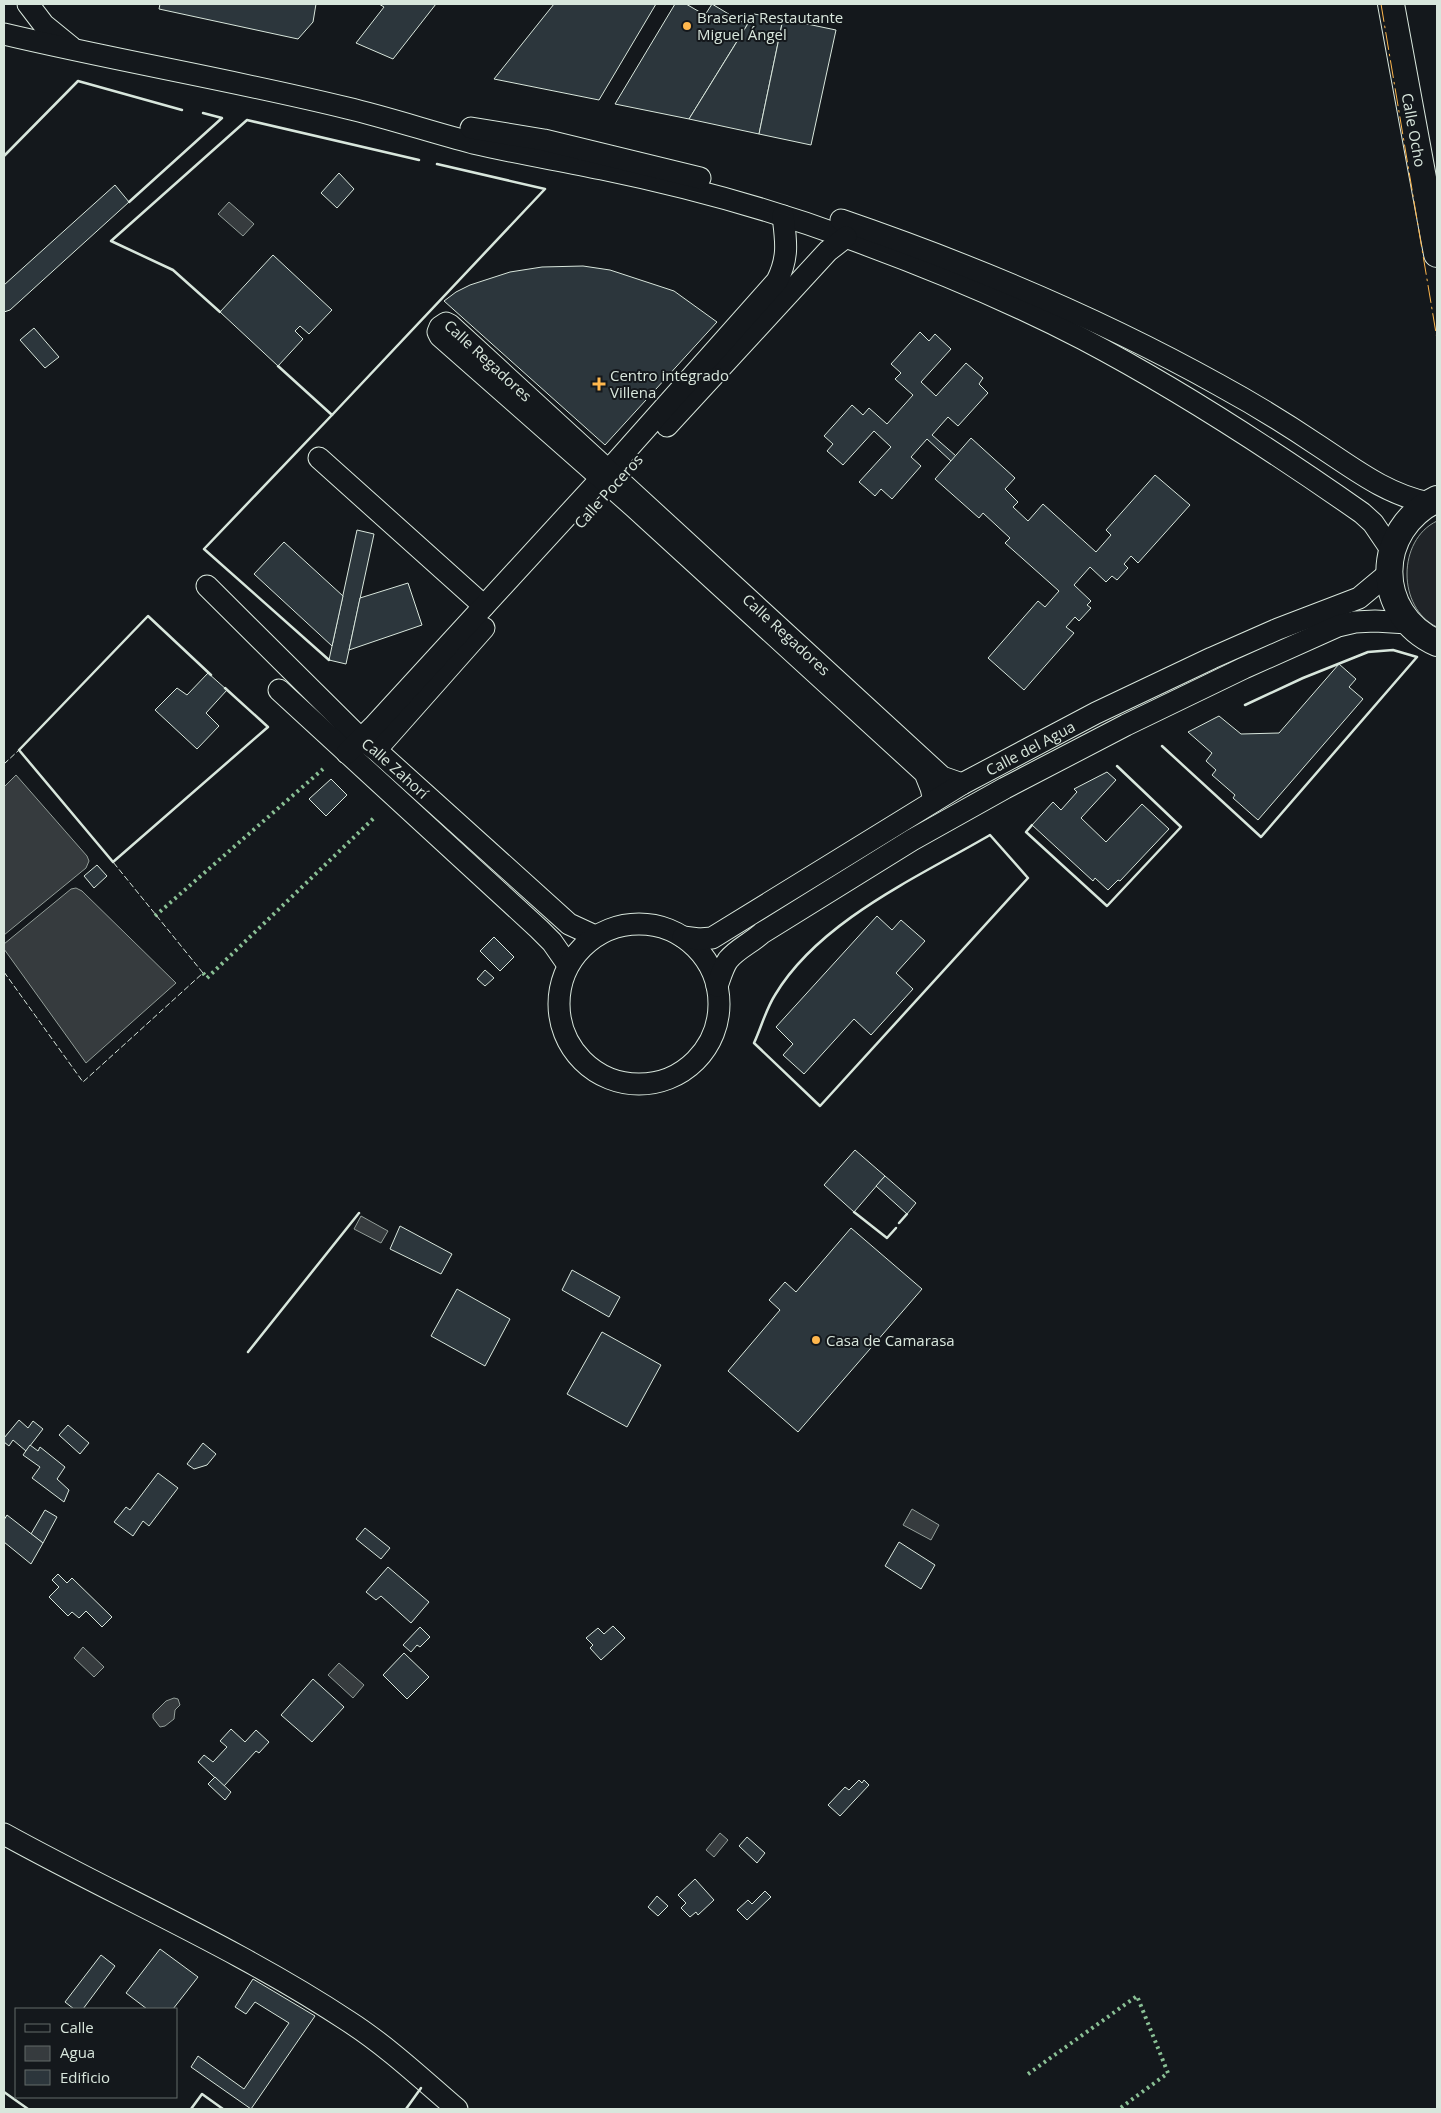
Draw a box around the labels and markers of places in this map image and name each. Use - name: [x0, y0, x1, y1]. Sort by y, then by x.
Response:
- place label: Braseria Restautante Miguel Ángel: [697, 7, 843, 44]
- marker: Braseria Restautante Miguel Ángel: [681, 20, 693, 32]
- place label: Centro integrado Villena: [610, 365, 729, 402]
- marker: Centro integrado Villena: [592, 377, 606, 391]
- place label: Casa de Camarasa: [826, 1330, 955, 1350]
- marker: Casa de Camarasa: [810, 1334, 822, 1346]

